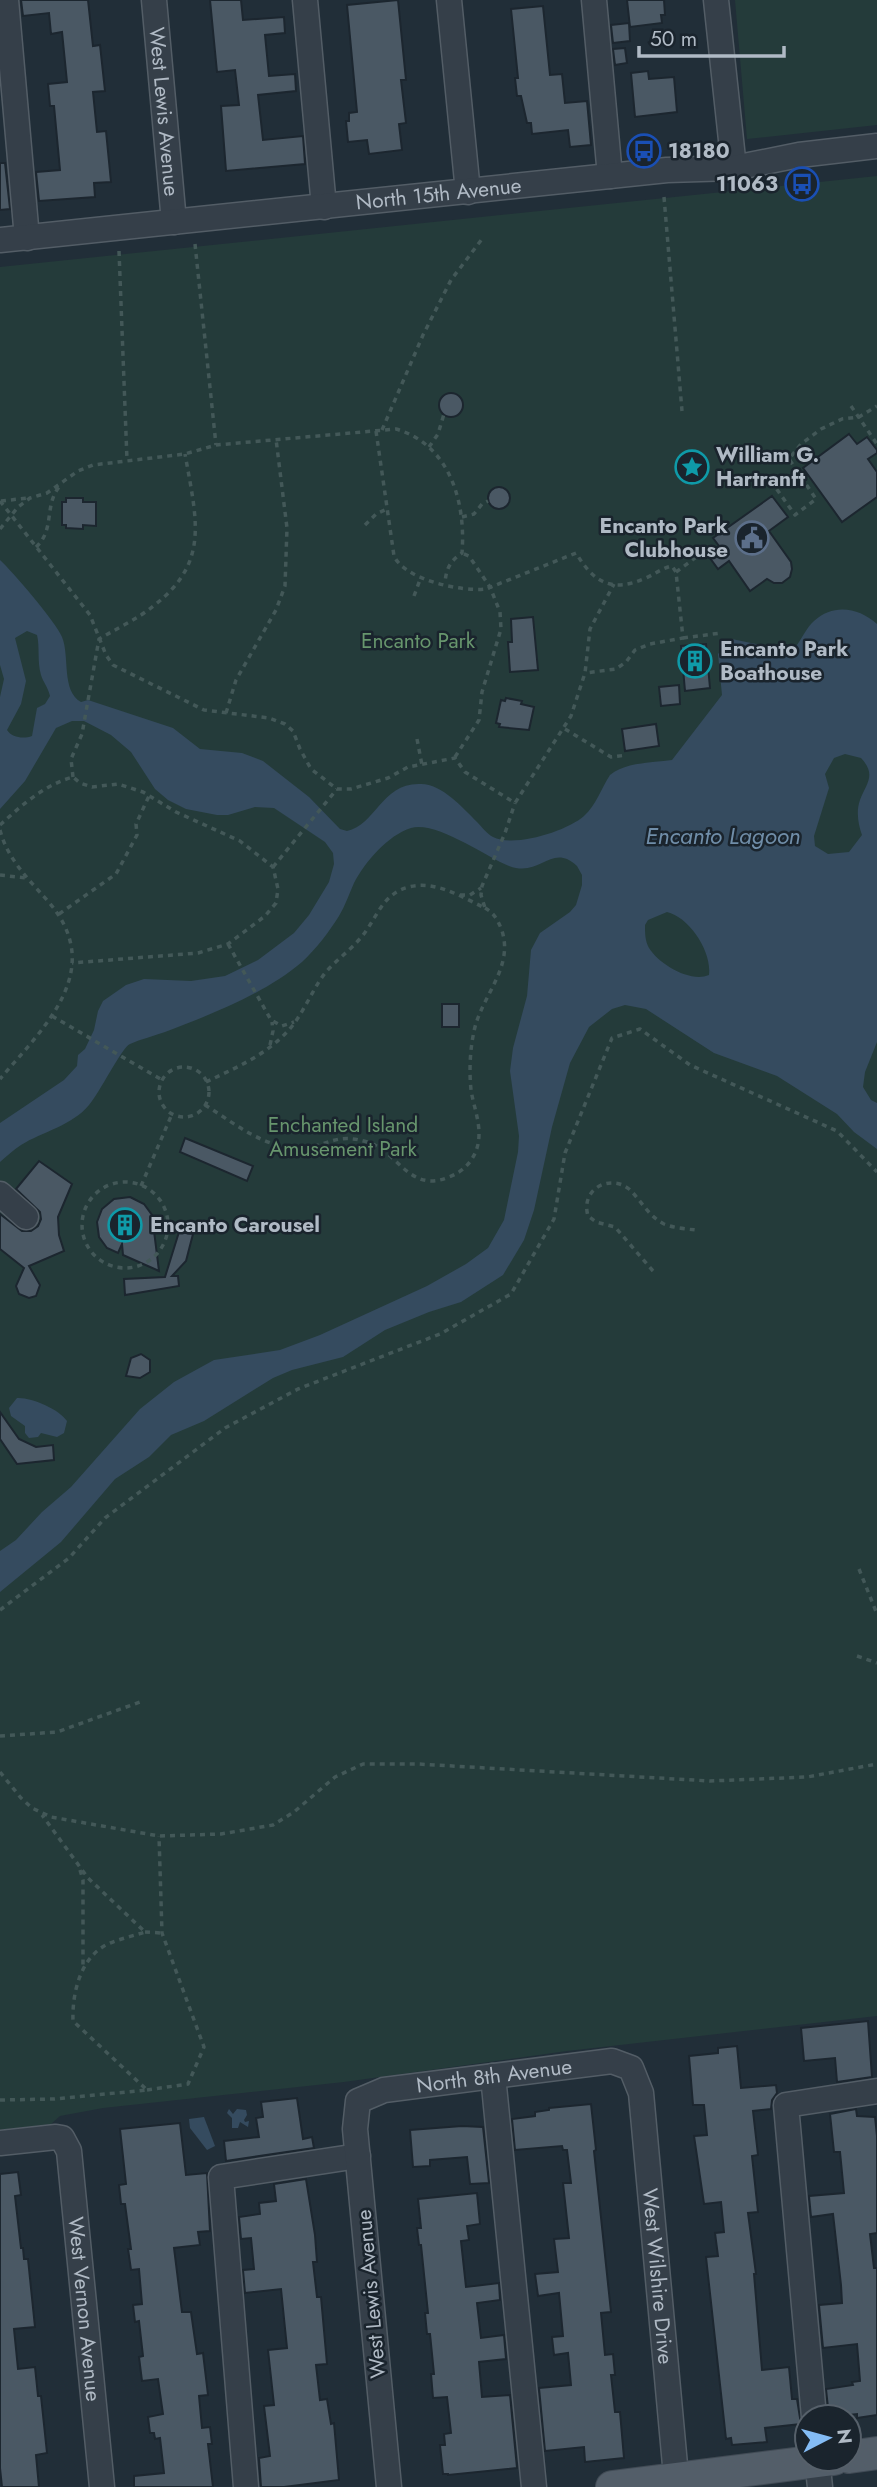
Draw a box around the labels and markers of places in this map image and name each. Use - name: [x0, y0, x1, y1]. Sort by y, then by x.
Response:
- bus stop icon: 18180: [625, 132, 663, 170]
- place label: 18180: [668, 136, 730, 166]
- bus stop icon: 11063: [783, 165, 821, 203]
- place label: 11063: [716, 169, 778, 199]
- place label: William G. Hartranft: [716, 440, 819, 494]
- place icon: William G. Hartranft: [673, 448, 711, 486]
- place label: Encanto Park Clubhouse: [600, 511, 728, 565]
- public building icon: Encanto Park Clubhouse: [733, 519, 771, 557]
- place label: Encanto Park Boathouse: [720, 634, 848, 688]
- building icon: Encanto Park Boathouse: [676, 642, 714, 680]
- building icon: Encanto Carousel: [106, 1206, 144, 1244]
- place label: Encanto Carousel: [150, 1210, 320, 1240]

